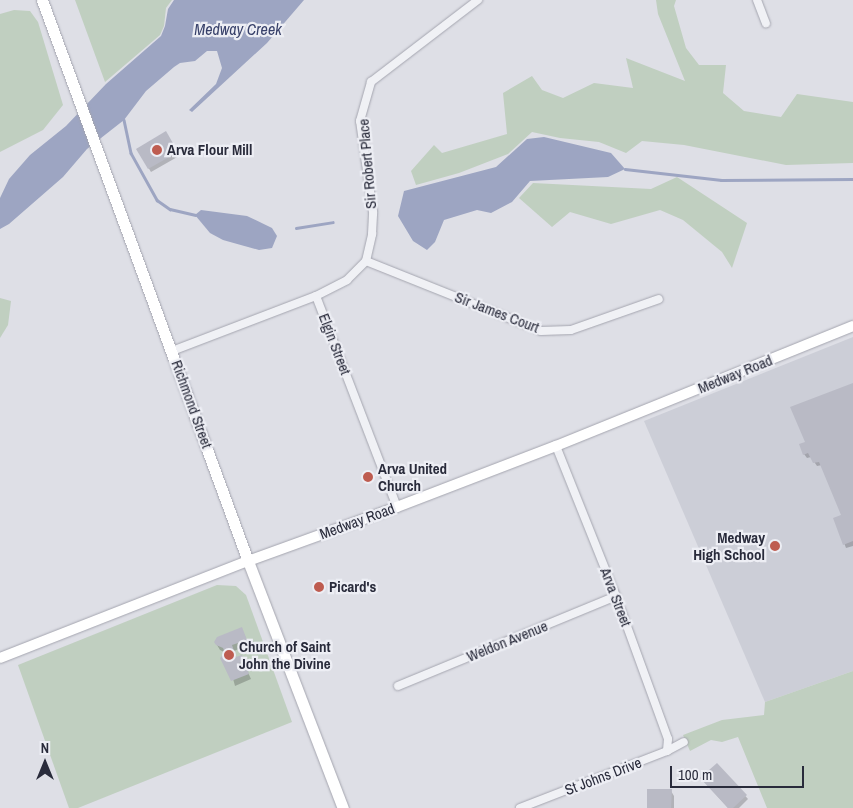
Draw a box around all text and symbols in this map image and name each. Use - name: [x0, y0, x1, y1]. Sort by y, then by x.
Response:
- water label: Medway Creek: [194, 19, 282, 39]
- street label: Sir Robert Place: [354, 118, 380, 210]
- place label: Arva Flour Mill: [167, 141, 252, 159]
- marker: Arva Flour Mill: [151, 144, 163, 156]
- street label: Sir James Court: [452, 288, 542, 336]
- street label: Elgin Street: [315, 311, 355, 377]
- street label: Medway Road: [695, 351, 775, 397]
- street label: Richmond Street: [168, 358, 216, 450]
- place label: Arva United Church: [378, 459, 447, 494]
- marker: Arva United Church: [362, 471, 374, 483]
- street label: Medway Road: [317, 499, 397, 543]
- place label: Medway High School: [693, 528, 765, 563]
- marker: Medway High School: [769, 540, 781, 552]
- street label: Arva Street: [597, 565, 635, 629]
- place label: Picard's: [329, 578, 376, 596]
- marker: Picard's: [313, 581, 325, 593]
- street label: Weldon Avenue: [464, 616, 550, 666]
- place label: Church of Saint John the Divine: [239, 637, 331, 672]
- marker: Church of Saint John the Divine: [223, 649, 235, 661]
- north arrow: [20, 738, 70, 788]
- text: N: [41, 739, 49, 757]
- street label: St Johns Drive: [562, 753, 644, 799]
- scale bar: [673, 756, 807, 788]
- text: 100 m: [678, 764, 712, 785]

